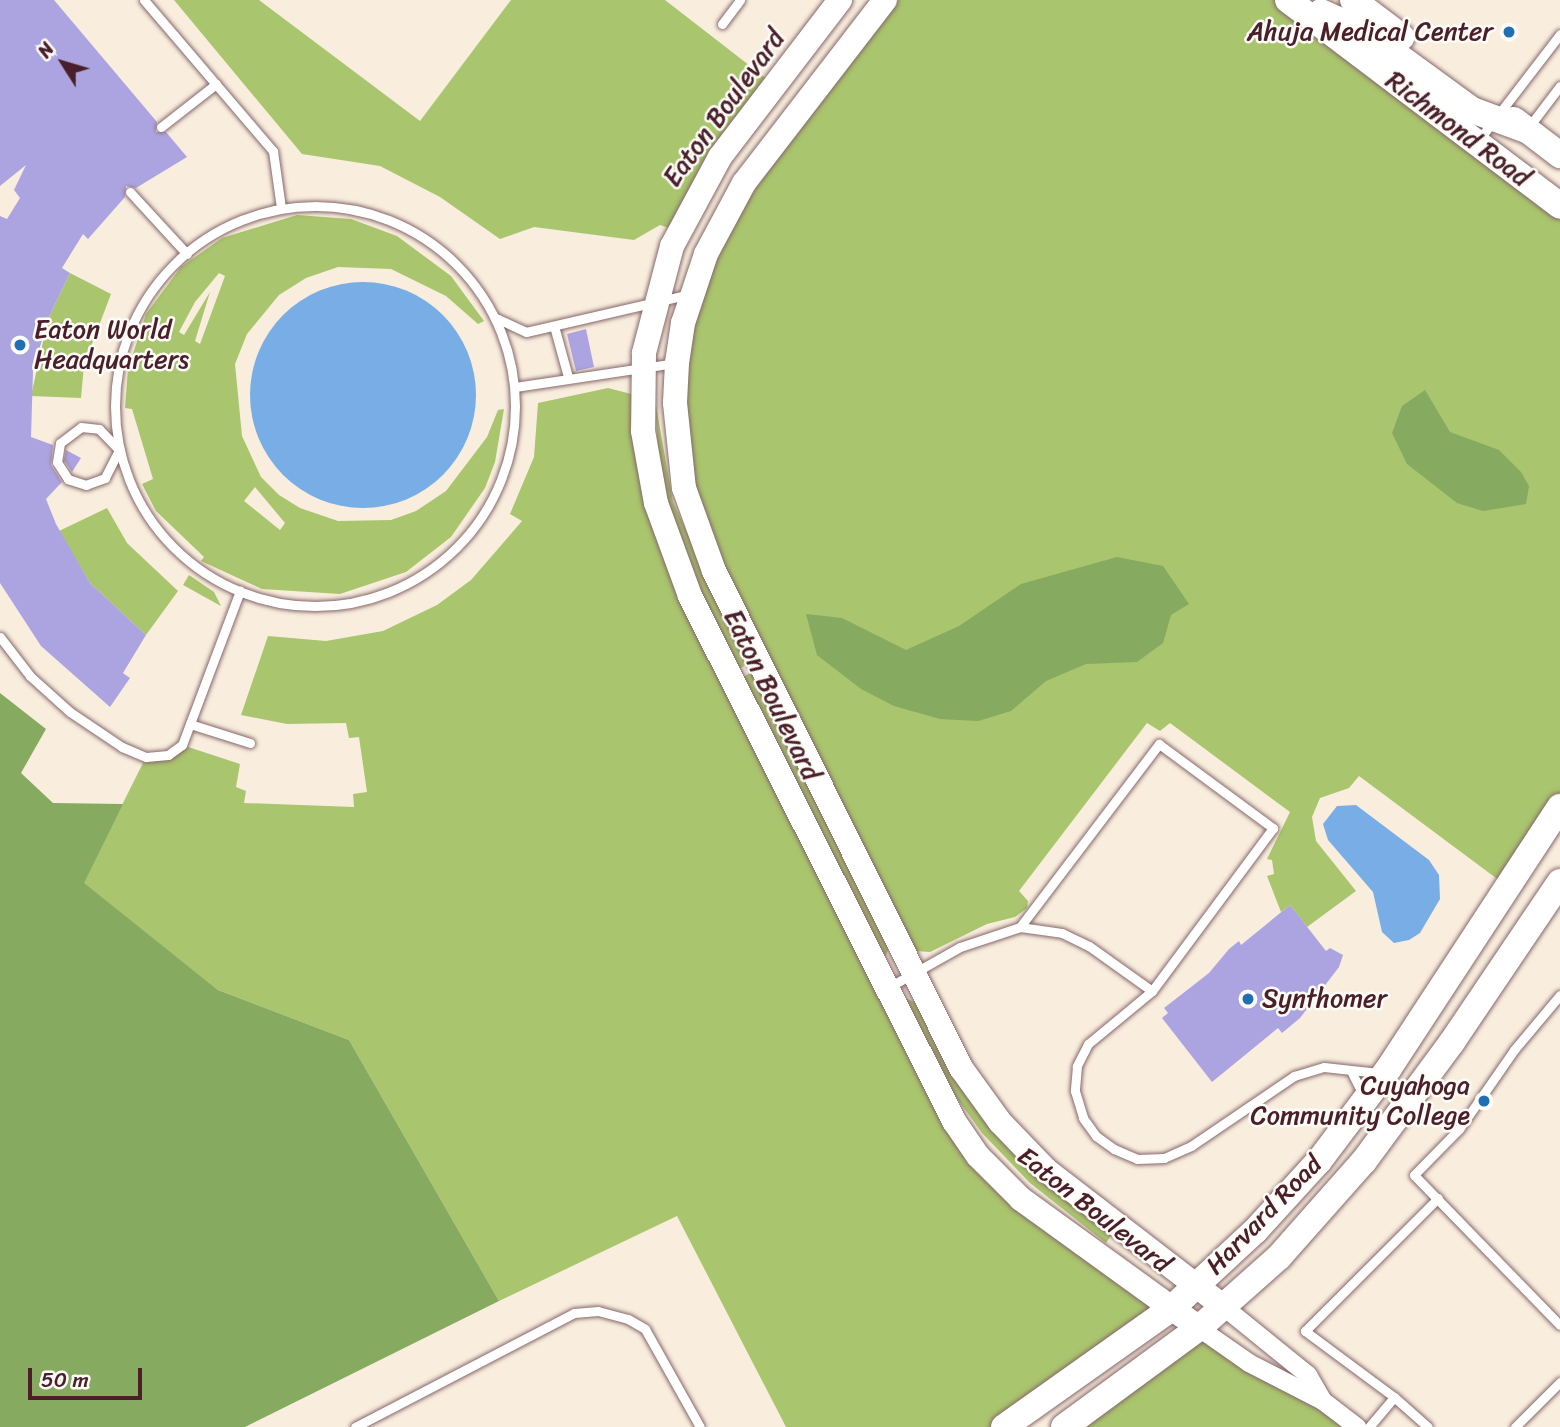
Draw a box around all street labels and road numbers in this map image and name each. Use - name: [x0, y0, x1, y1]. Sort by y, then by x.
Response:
- street label: Eaton Boulevard: [657, 24, 791, 192]
- street label: Richmond Road: [1380, 64, 1536, 194]
- street label: Eaton Boulevard: [717, 605, 827, 785]
- street label: Eaton Boulevard: [1011, 1141, 1177, 1279]
- street label: Harvard Road: [1199, 1149, 1329, 1281]

